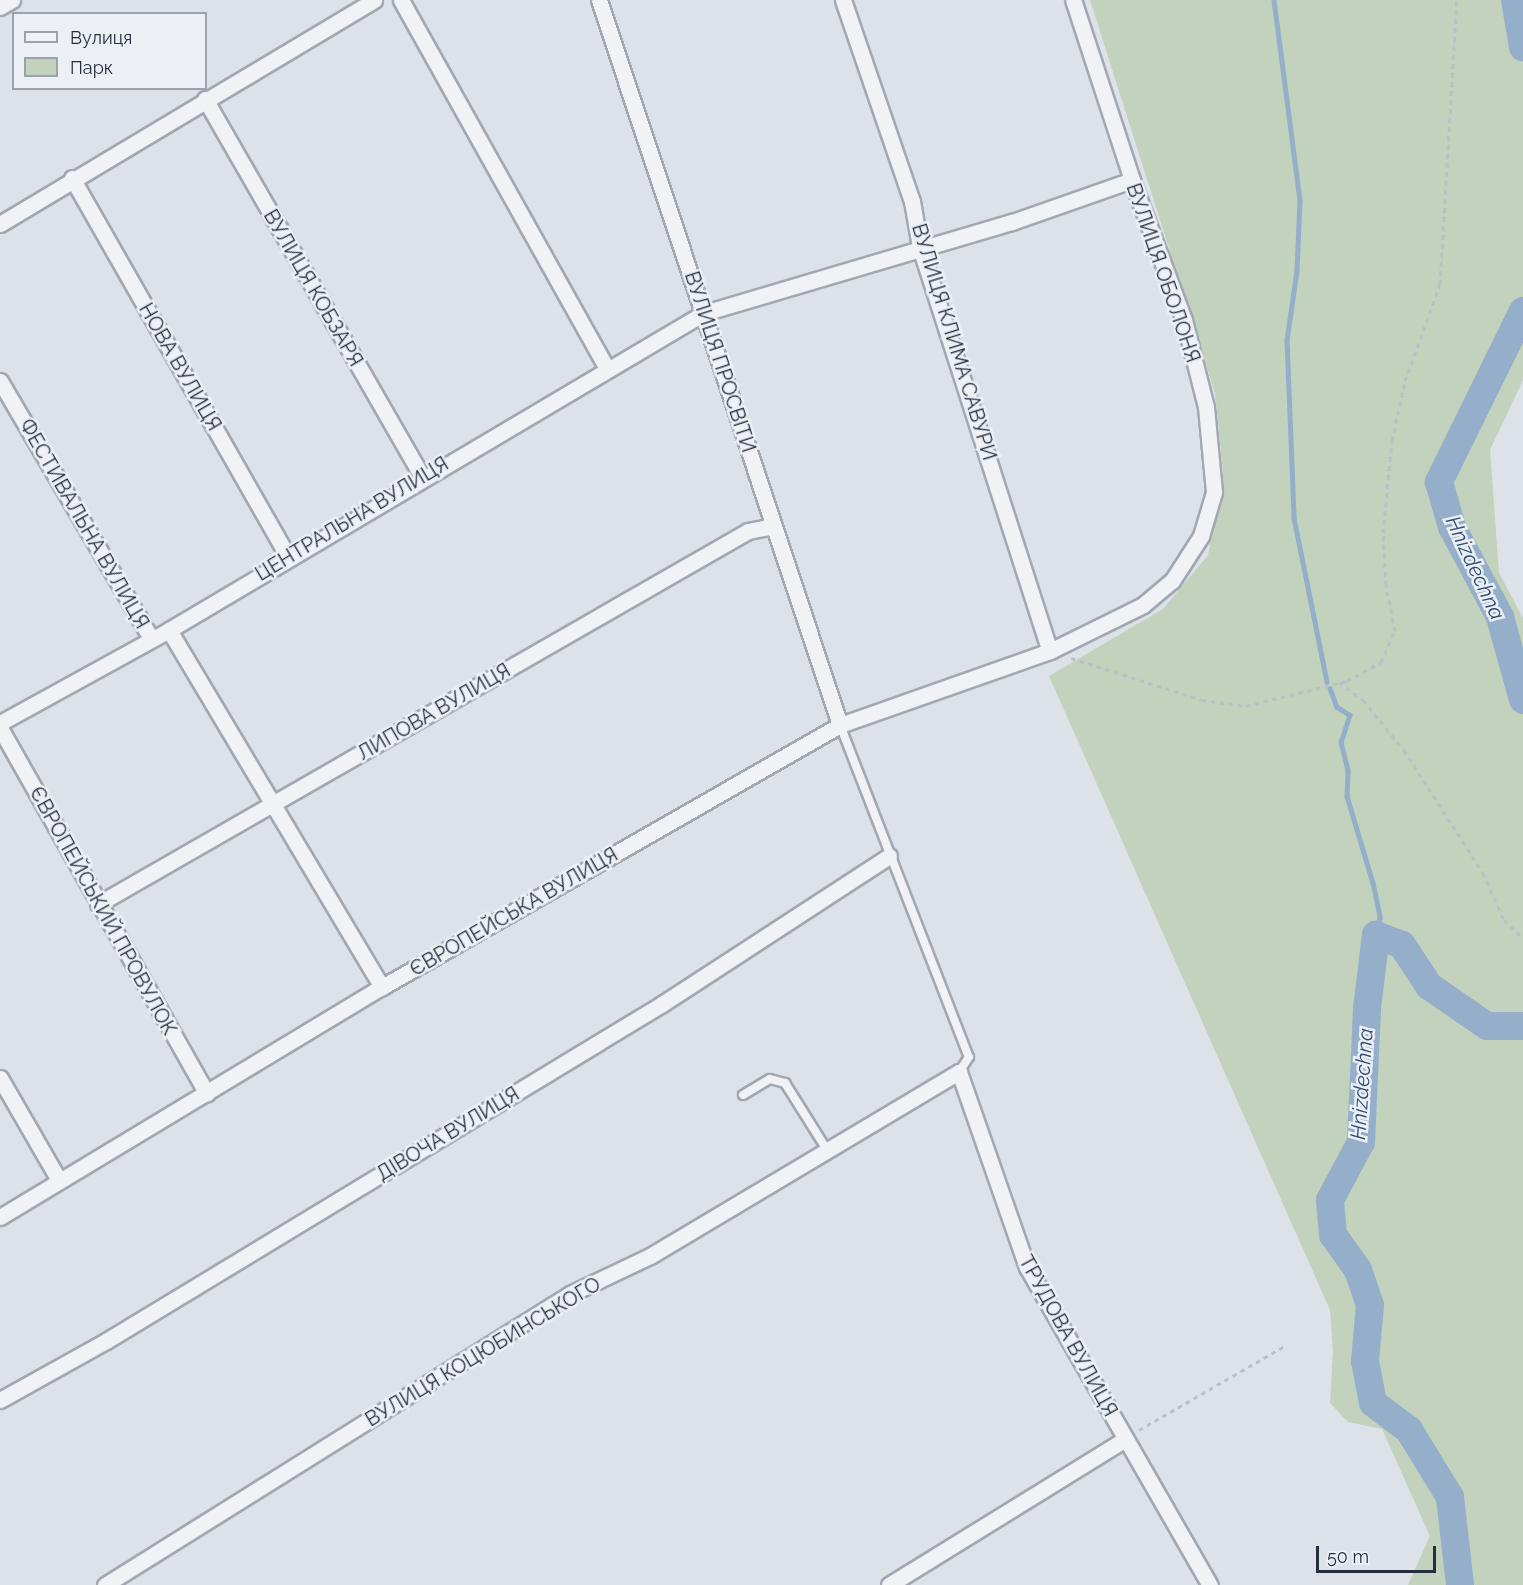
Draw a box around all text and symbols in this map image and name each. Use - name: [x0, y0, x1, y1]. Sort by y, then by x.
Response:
- legend: [12, 12, 207, 90]
- text: Вулиця: [70, 27, 132, 48]
- text: Парк: [70, 57, 113, 78]
- street label: ВУЛИЦЯ ОБОЛОНЯ: [1121, 180, 1205, 366]
- street label: ВУЛИЦЯ КОБЗАРЯ: [258, 205, 368, 371]
- street label: ВУЛИЦЯ КЛИМА САВУРИ: [906, 220, 1002, 464]
- street label: ВУЛИЦЯ ПРОСВІТИ: [679, 268, 761, 456]
- street label: НОВА ВУЛИЦЯ: [134, 299, 226, 435]
- street label: ФЕСТИВАЛЬНА ВУЛИЦЯ: [14, 415, 154, 633]
- street label: ЦЕНТРАЛЬНА ВУЛИЦЯ: [251, 452, 453, 586]
- water label: Hnizdechna: [1440, 512, 1510, 624]
- street label: ЛИПОВА ВУЛИЦЯ: [353, 658, 515, 766]
- street label: ЄВРОПЕЙСЬКИЙ ПРОВУЛОК: [25, 783, 181, 1039]
- street label: ЄВРОПЕЙСЬКА ВУЛИЦЯ: [406, 842, 622, 982]
- water label: Hnizdechna: [1346, 1027, 1378, 1141]
- street label: ДІВОЧА ВУЛИЦЯ: [372, 1082, 524, 1186]
- street label: ТРУДОВА ВУЛИЦЯ: [1014, 1251, 1122, 1421]
- street label: ВУЛИЦЯ КОЦЮБИНСЬКОГО: [361, 1272, 605, 1432]
- scale bar: [1319, 1534, 1439, 1572]
- text: 50 m: [1327, 1546, 1369, 1567]

